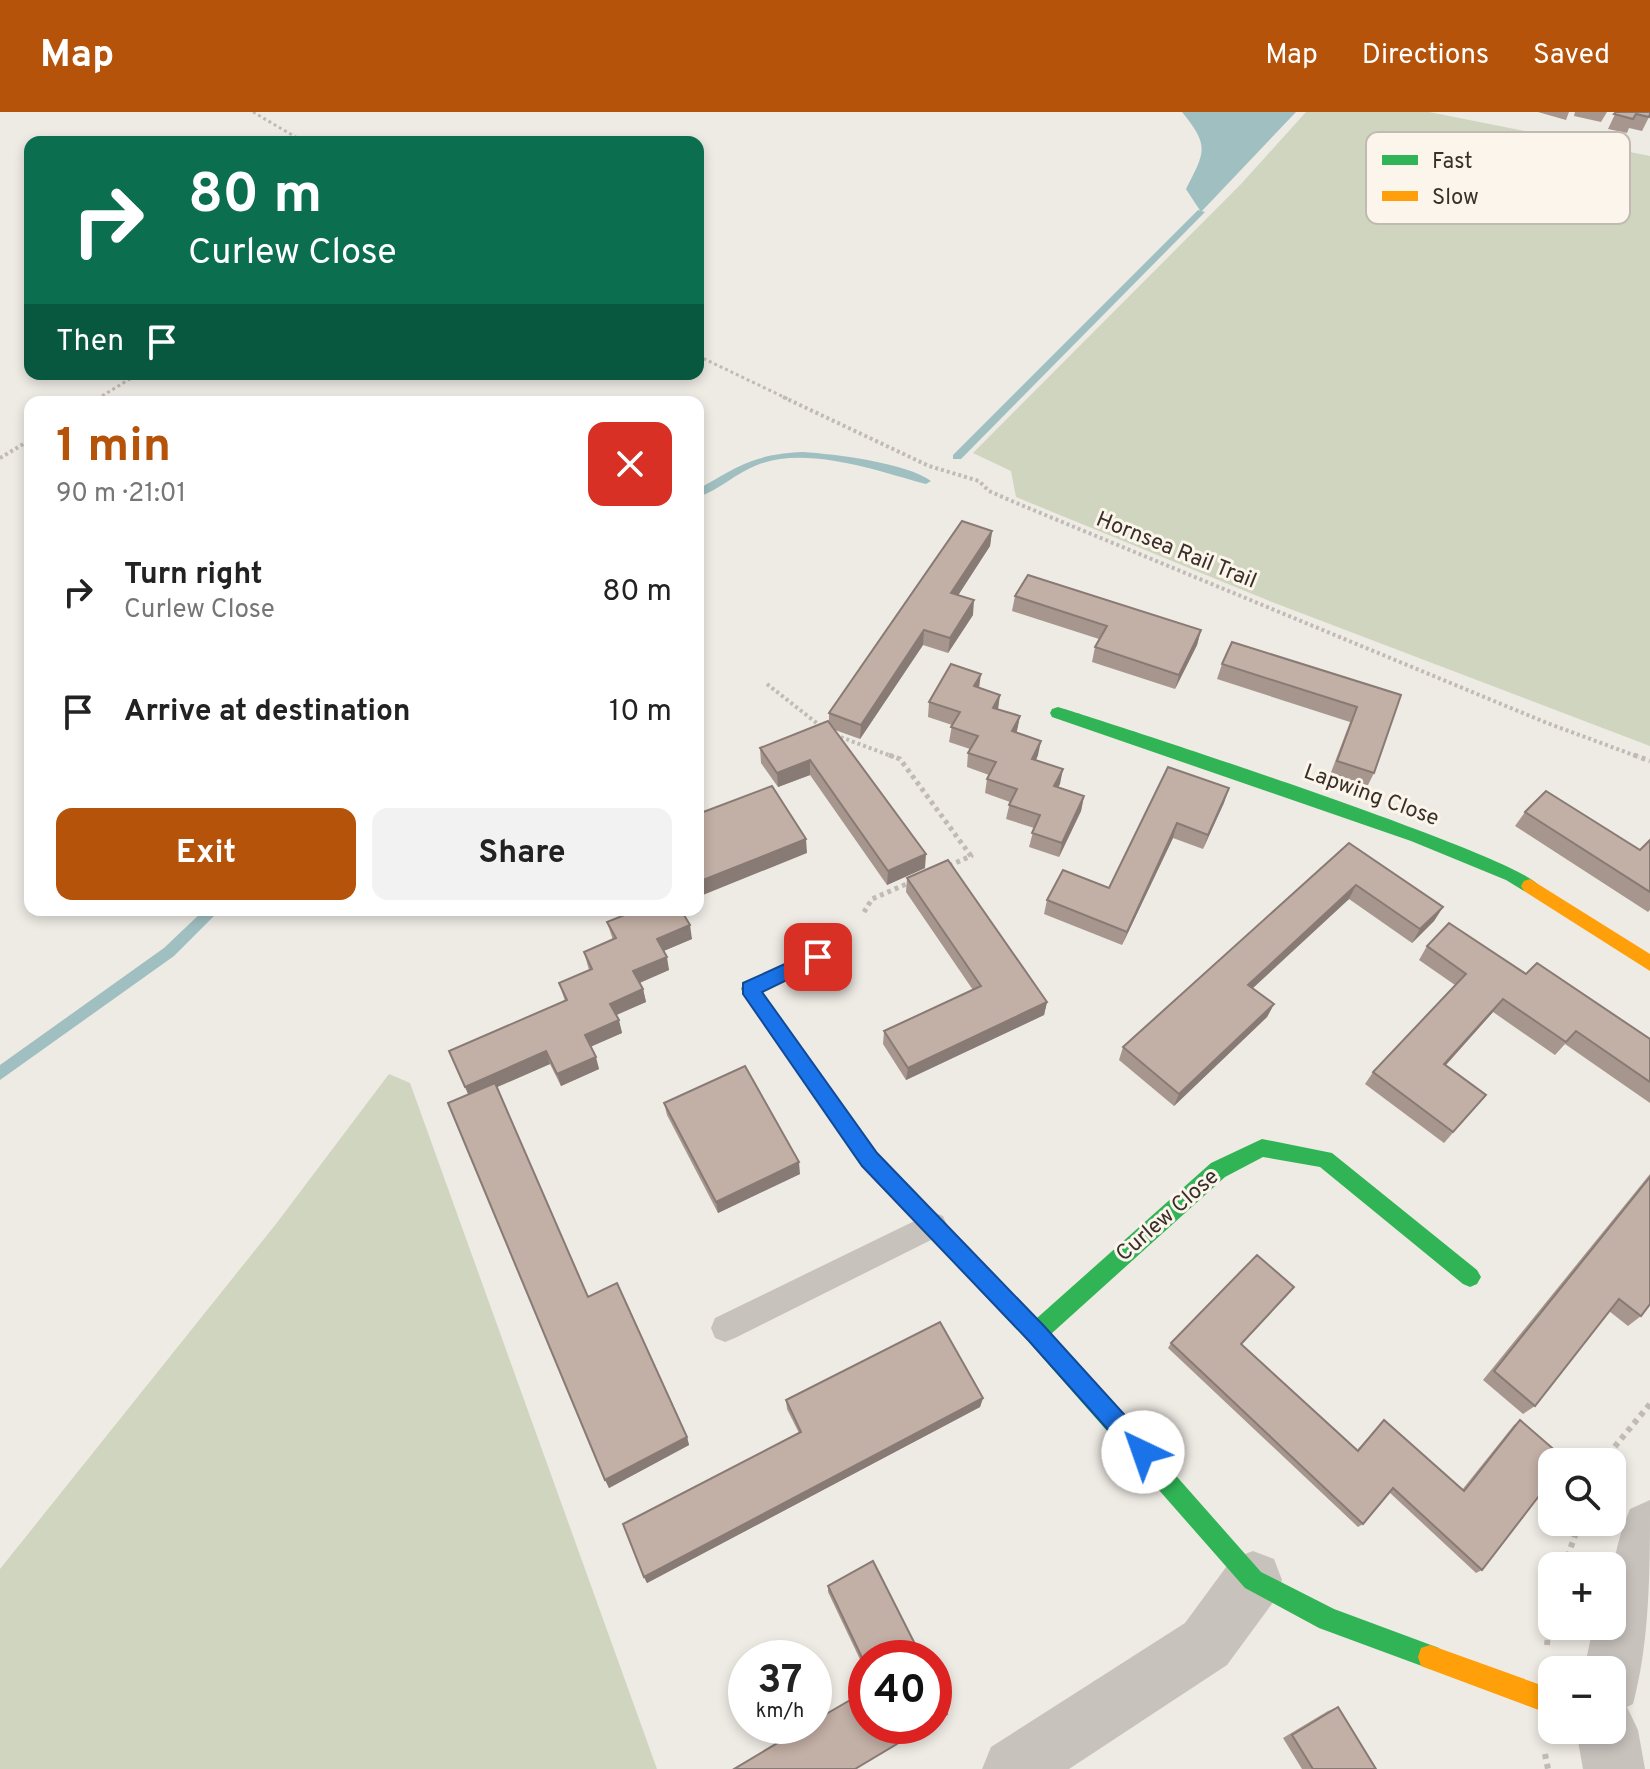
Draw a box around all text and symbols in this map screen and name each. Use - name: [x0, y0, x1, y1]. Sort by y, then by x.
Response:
- text: Map: [40, 32, 114, 81]
- text: Map: [1265, 38, 1318, 74]
- text: Directions: [1362, 38, 1489, 74]
- text: Saved: [1533, 38, 1610, 74]
- legend: [1366, 132, 1630, 224]
- text: Fast: [1432, 149, 1473, 176]
- text: 80 m: [188, 162, 322, 232]
- icon: right: [56, 168, 160, 272]
- text: Slow: [1432, 185, 1479, 212]
- text: Curlew Close: [188, 231, 397, 277]
- icon: arrive: [140, 320, 184, 364]
- text: Then: [56, 324, 124, 361]
- text: 1 min: [56, 418, 171, 478]
- button: close: [588, 422, 672, 506]
- text: 90 m · 21:01: [56, 478, 186, 511]
- street label: Hornsea Rail Trail: [1092, 507, 1260, 595]
- text: Turn right: [124, 557, 262, 594]
- icon: right: [56, 570, 100, 614]
- text: 80 m: [602, 574, 672, 611]
- text: Curlew Close: [124, 594, 275, 627]
- icon: arrive: [56, 690, 100, 734]
- text: Arrive at destination: [124, 694, 410, 731]
- text: 10 m: [609, 694, 672, 731]
- street label: Lapwing Close: [1300, 759, 1442, 833]
- button: Exit: [56, 808, 356, 900]
- button: Share: [372, 808, 672, 900]
- pin: [784, 923, 852, 991]
- icon: arrive: [796, 935, 840, 979]
- street label: Curlew Close: [1111, 1164, 1225, 1268]
- position arrow: [1101, 1410, 1185, 1494]
- map controls: [1538, 1448, 1626, 1744]
- button: search: [1538, 1448, 1626, 1536]
- button: +: [1538, 1552, 1626, 1640]
- speed limit sign: 40: [848, 1640, 952, 1744]
- button: −: [1538, 1656, 1626, 1744]
- text: 37: [758, 1657, 802, 1707]
- text: km/h: [756, 1699, 804, 1725]

